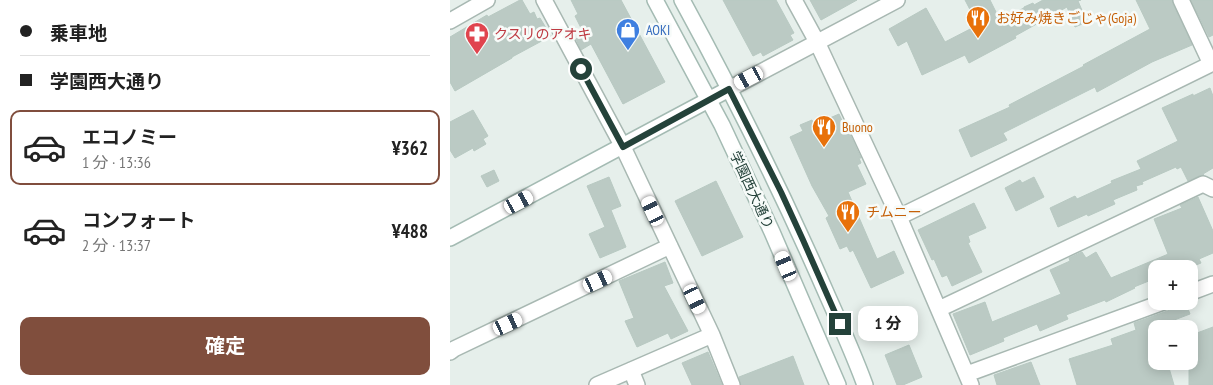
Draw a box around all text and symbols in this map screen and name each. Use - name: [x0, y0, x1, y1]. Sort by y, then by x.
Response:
- restaurant icon: お好み焼きごじゃ(Goja): [965, 5, 991, 39]
- place label: お好み焼きごじゃ(Goja): [996, 9, 1137, 27]
- shop icon: AOKI: [615, 17, 641, 51]
- text: 乗車地: [50, 21, 107, 45]
- pharmacy icon: クスリのアオキ: [464, 21, 490, 55]
- place label: AOKI: [646, 21, 670, 39]
- place label: クスリのアオキ: [494, 25, 592, 43]
- route start: [570, 58, 592, 80]
- car: [732, 64, 765, 92]
- text: 学園西大通り: [50, 69, 164, 93]
- restaurant icon: Buono: [811, 114, 837, 148]
- place label: Buono: [842, 118, 873, 136]
- icon: car: [22, 125, 67, 170]
- text: エコノミー: [82, 125, 177, 149]
- text: ¥362: [392, 136, 428, 160]
- street label: 学園西大通り: [726, 148, 778, 232]
- text: 1 分 · 13:36: [82, 152, 151, 172]
- car: [502, 188, 535, 216]
- car: [639, 194, 666, 228]
- restaurant icon: チムニー: [835, 199, 861, 233]
- place label: チムニー: [866, 203, 922, 221]
- icon: car: [22, 208, 67, 253]
- text: コンフォート: [82, 208, 195, 232]
- text: ¥488: [392, 219, 428, 243]
- text: 2 分 · 13:37: [82, 235, 151, 255]
- car: [773, 249, 798, 283]
- map controls: [1148, 260, 1198, 370]
- button: +: [1148, 260, 1198, 310]
- car: [581, 268, 614, 294]
- car: [681, 282, 708, 316]
- callout: 1 分: [858, 306, 918, 342]
- car: [491, 311, 524, 337]
- route end: [829, 313, 851, 335]
- text: 1 分: [875, 313, 901, 333]
- button: 確定: [20, 317, 430, 375]
- button: −: [1148, 320, 1198, 370]

